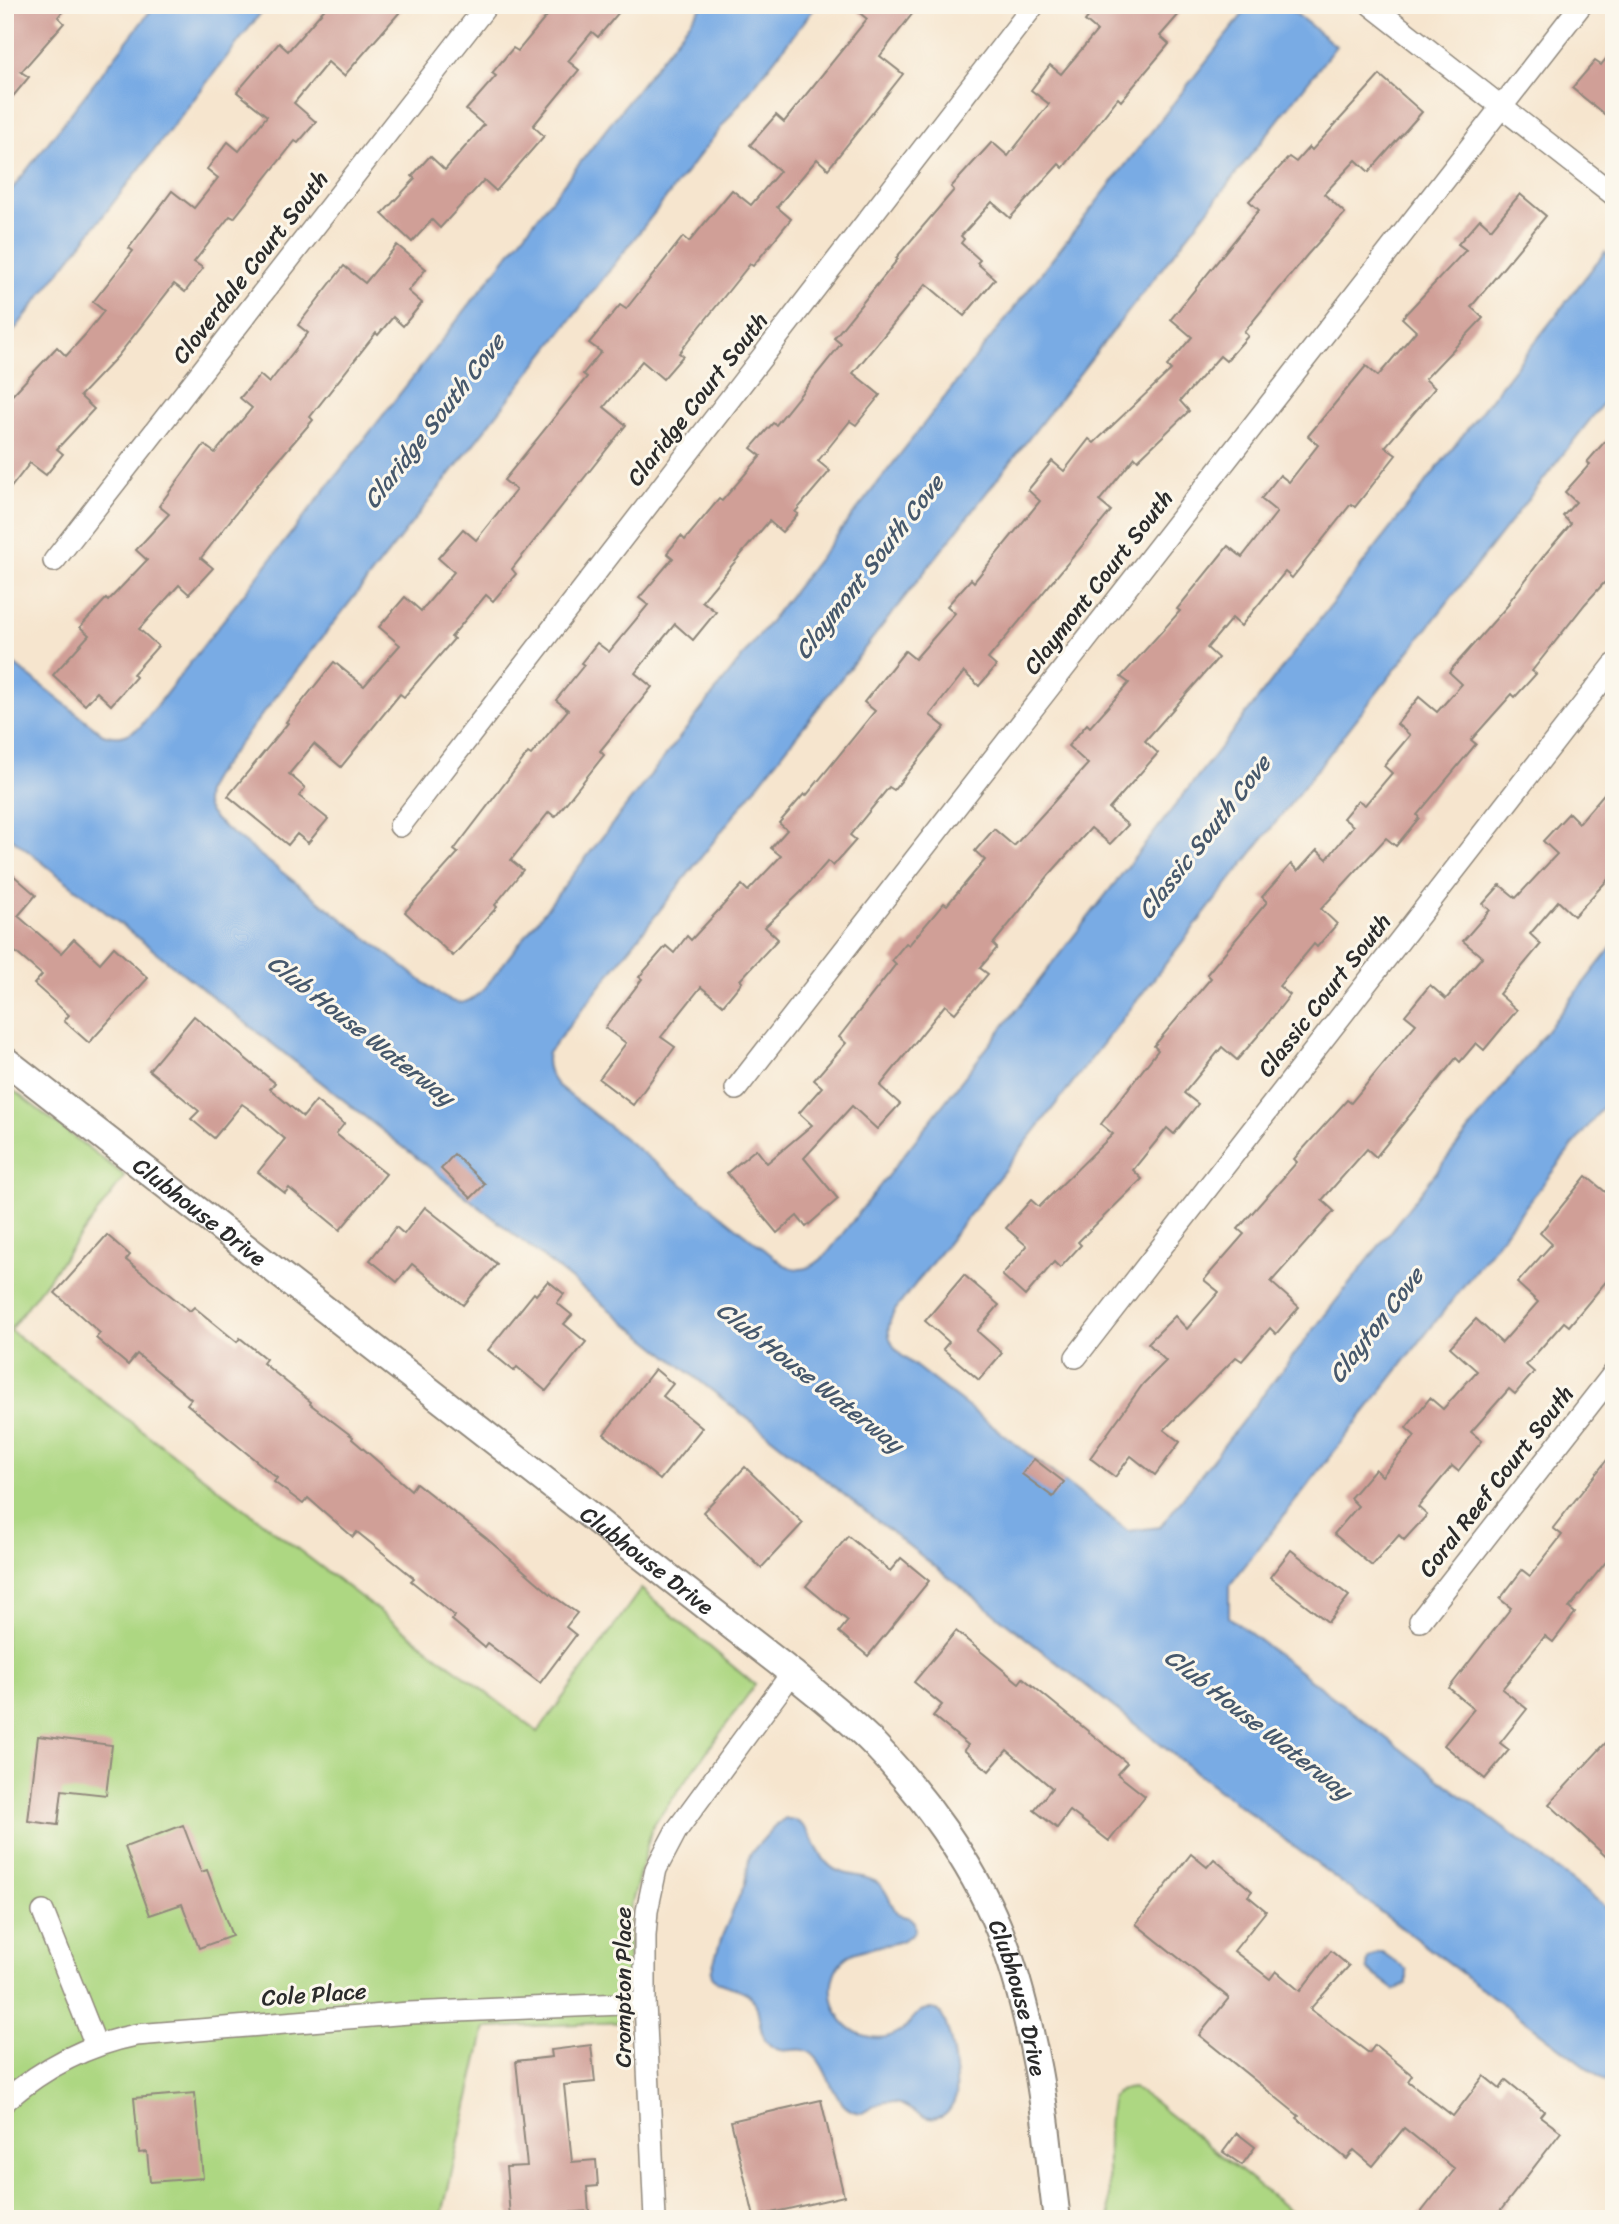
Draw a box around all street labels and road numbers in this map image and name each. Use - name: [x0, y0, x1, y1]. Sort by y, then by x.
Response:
- street label: Cloverdale Court South: [161, 161, 339, 373]
- street label: Claridge Court South: [616, 303, 779, 496]
- street label: Claymont Court South: [1013, 481, 1184, 684]
- street label: Classic Court South: [1247, 904, 1402, 1087]
- street label: Clubhouse Drive: [123, 1146, 276, 1278]
- street label: Coral Reef Court South: [1408, 1376, 1585, 1587]
- street label: Clubhouse Drive: [571, 1495, 723, 1626]
- street label: Crompton Place: [603, 1906, 644, 2067]
- street label: Clubhouse Drive: [976, 1913, 1059, 2079]
- street label: Cole Place: [260, 1970, 368, 2019]

